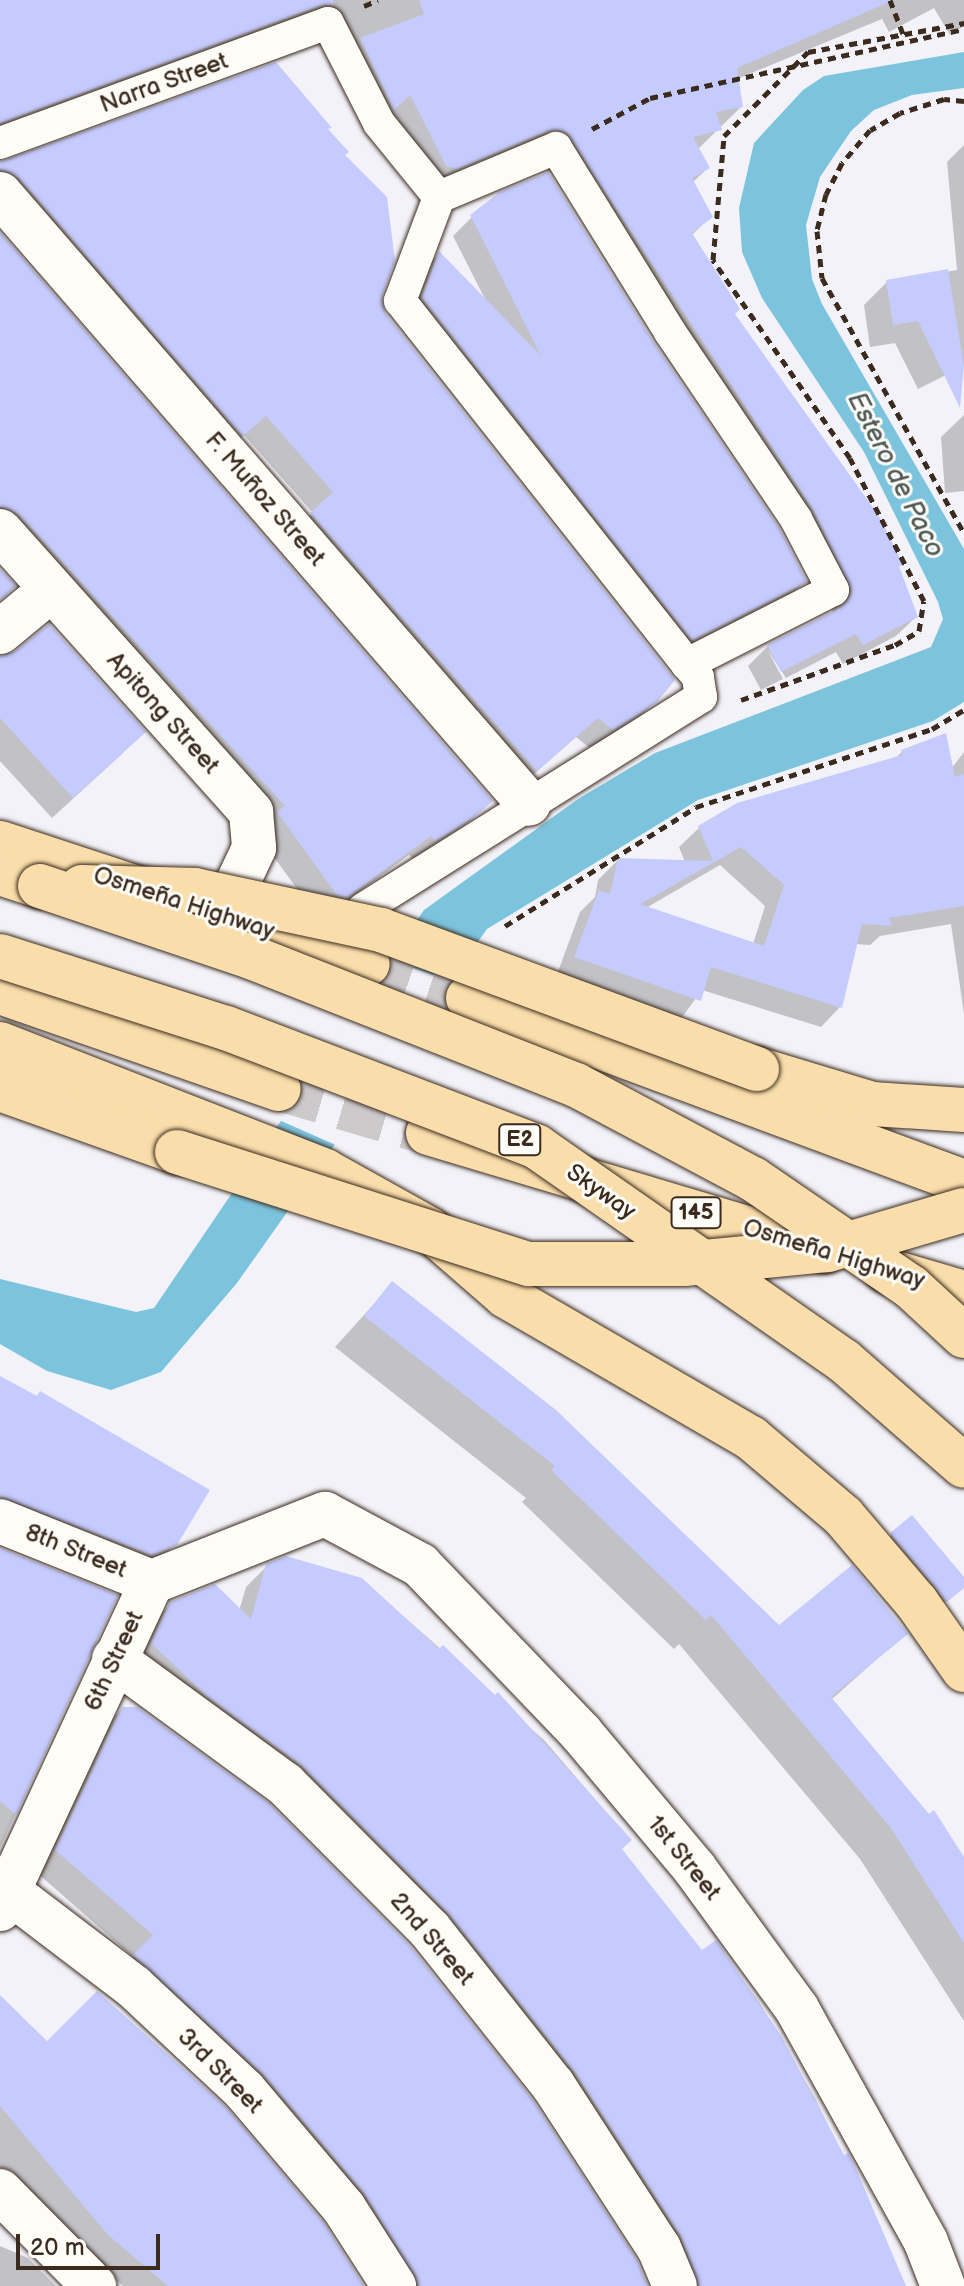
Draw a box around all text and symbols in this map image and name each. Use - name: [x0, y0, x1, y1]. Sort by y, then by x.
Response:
- street label: Narra Street: [96, 46, 232, 120]
- water label: Estero de Paco: [840, 387, 950, 563]
- street label: F. Muñoz Street: [199, 426, 331, 572]
- street label: Apitong Street: [101, 646, 225, 780]
- street label: Osmeña Highway: [90, 860, 278, 946]
- road number: E2: [498, 1122, 542, 1158]
- street label: Skyway: [561, 1158, 641, 1226]
- road number: 145: [670, 1195, 722, 1231]
- street label: Osmeña Highway: [740, 1213, 928, 1295]
- street label: 8th Street: [21, 1518, 131, 1584]
- street label: 6th Street: [78, 1606, 150, 1716]
- street label: 1st Street: [641, 1810, 727, 1906]
- street label: 2nd Street: [384, 1887, 480, 1991]
- street label: 3rd Street: [171, 2022, 269, 2120]
- scale bar: [20, 2218, 164, 2268]
- text: 20 m: [30, 2233, 85, 2262]

